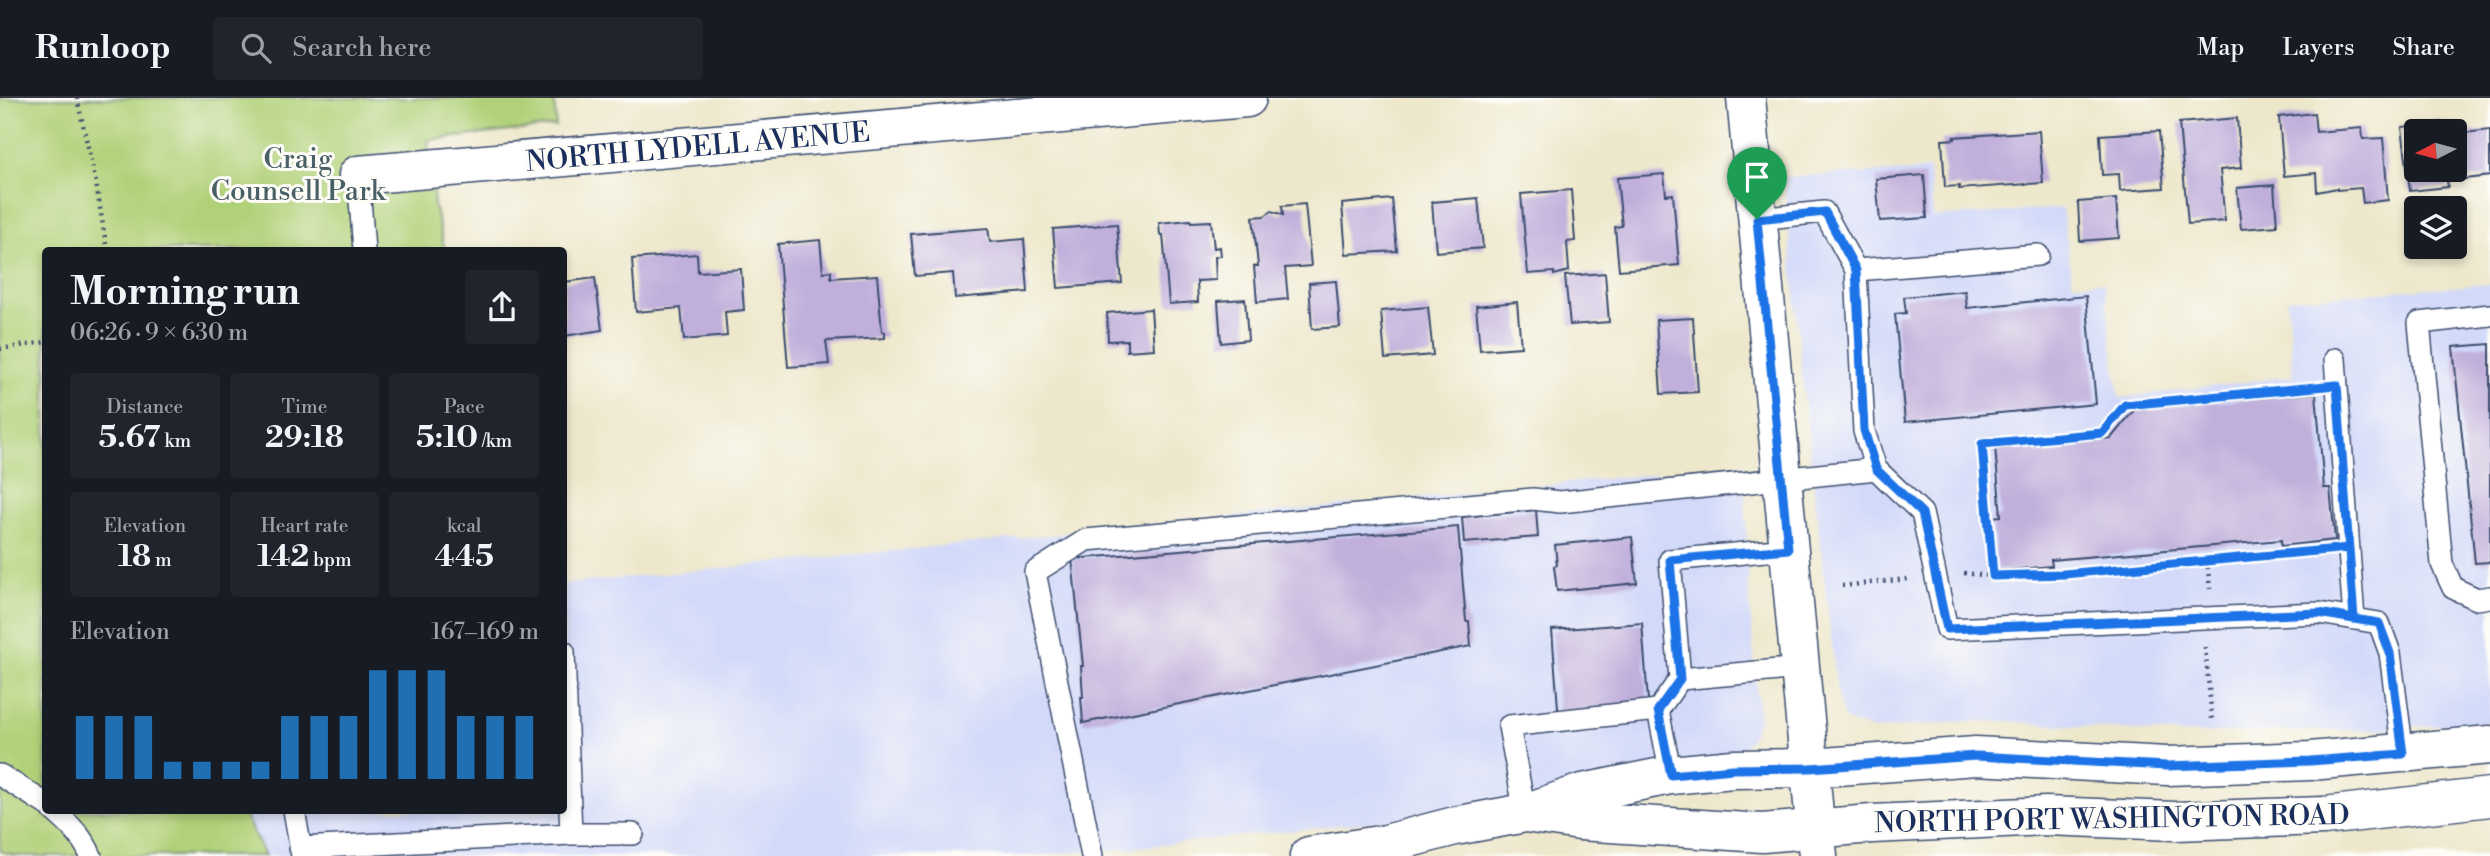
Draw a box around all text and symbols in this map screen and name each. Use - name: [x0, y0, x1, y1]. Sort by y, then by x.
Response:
- search box: [213, 17, 703, 80]
- text: Runloop: [35, 28, 171, 69]
- icon: search: [237, 29, 275, 67]
- text: Search here: [293, 32, 431, 64]
- text: Map: [2197, 33, 2244, 63]
- text: Layers: [2282, 33, 2354, 63]
- text: Share: [2392, 33, 2455, 63]
- street label: NORTH LYDELL AVENUE: [525, 115, 872, 180]
- north arrow: [2404, 119, 2468, 182]
- map controls: [2404, 119, 2467, 259]
- park label: Craig Counsell Park: [211, 142, 387, 209]
- pin: [1727, 147, 1787, 219]
- icon: arrive: [1738, 158, 1776, 196]
- button: layers: [2404, 196, 2467, 259]
- text: Morning run: [70, 269, 300, 316]
- button: share: [465, 270, 539, 344]
- text: 06:26 · 9 × 630 m: [70, 319, 248, 347]
- text: Distance: [106, 395, 183, 419]
- text: Time: [282, 395, 327, 419]
- text: Pace: [444, 395, 485, 419]
- text: 5.67: [99, 419, 161, 457]
- text: 29:18: [265, 419, 344, 457]
- text: 5:10: [416, 419, 478, 457]
- text: km: [161, 429, 191, 453]
- text: /km: [478, 429, 512, 453]
- text: Elevation: [104, 514, 186, 538]
- text: Heart rate: [261, 514, 348, 538]
- text: kcal: [447, 514, 481, 538]
- text: 18: [118, 538, 151, 576]
- text: 142: [257, 538, 309, 576]
- text: 445: [435, 538, 494, 576]
- text: m: [151, 548, 172, 572]
- text: bpm: [309, 548, 352, 572]
- text: Elevation: [70, 618, 170, 646]
- text: 167–169 m: [431, 618, 539, 646]
- street label: NORTH PORT WASHINGTON ROAD: [1874, 798, 2350, 841]

